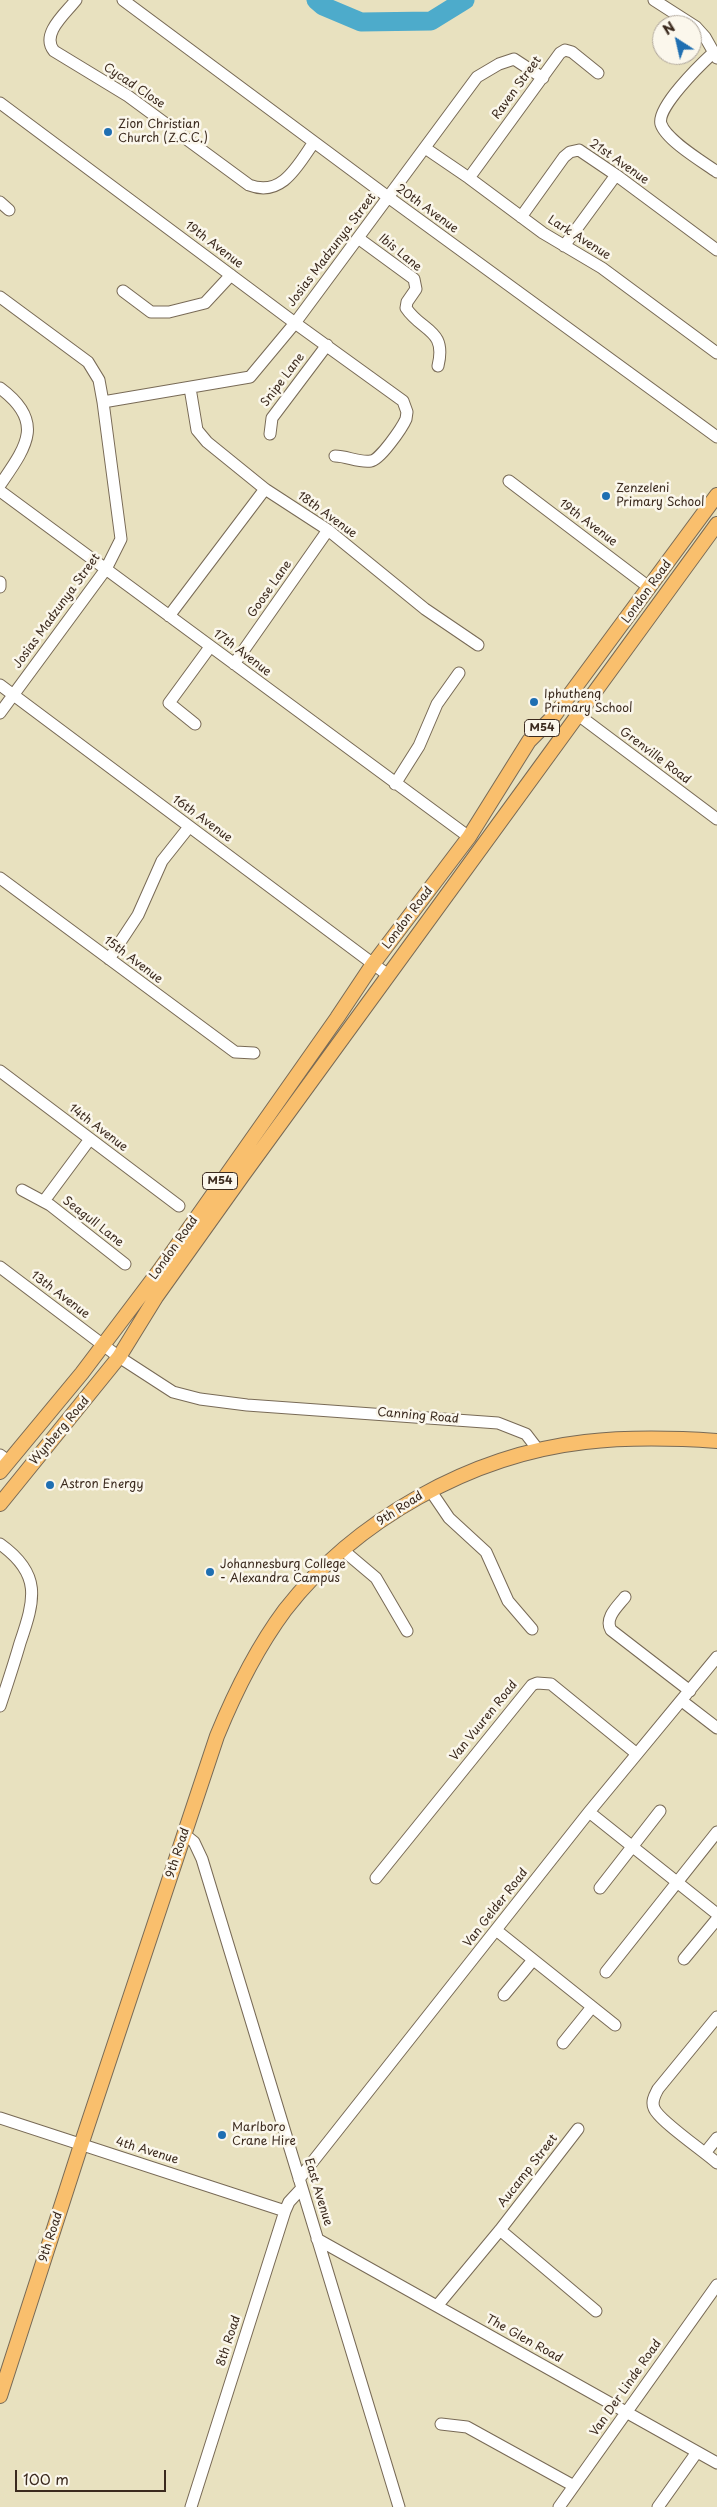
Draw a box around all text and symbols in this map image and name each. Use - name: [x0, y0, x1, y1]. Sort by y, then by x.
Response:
- north arrow: [652, 15, 702, 65]
- text: N: [658, 16, 679, 40]
- street label: Raven Street: [489, 54, 545, 122]
- street label: Cycad Close: [101, 60, 167, 112]
- place label: Zion Christian Church (Z.C.C.): [118, 118, 208, 146]
- marker: Zion Christian Church (Z.C.C.): [102, 126, 114, 138]
- street label: 21st Avenue: [587, 136, 651, 188]
- street label: 20th Avenue: [393, 182, 461, 236]
- street label: Josias Madzunya Street: [285, 190, 379, 310]
- street label: Lark Avenue: [545, 213, 613, 263]
- street label: 19th Avenue: [182, 218, 246, 272]
- street label: Ibis Lane: [376, 231, 424, 275]
- street label: Snipe Lane: [258, 350, 308, 410]
- place label: Zenzeleni Primary School: [616, 482, 704, 510]
- street label: 18th Avenue: [295, 489, 359, 541]
- marker: Zenzeleni Primary School: [600, 490, 612, 502]
- street label: 19th Avenue: [556, 496, 620, 550]
- street label: Josias Madzunya Street: [10, 551, 104, 671]
- street label: Goose Lane: [245, 558, 295, 620]
- street label: London Road: [619, 558, 675, 626]
- street label: 17th Avenue: [210, 627, 274, 679]
- place label: Iphutheng Primary School: [544, 688, 632, 716]
- marker: Iphutheng Primary School: [528, 696, 540, 708]
- road number: M54: [524, 720, 560, 736]
- street label: Grenville Road: [617, 725, 693, 787]
- street label: 16th Avenue: [169, 792, 235, 846]
- street label: London Road: [380, 884, 436, 952]
- street label: 15th Avenue: [101, 933, 165, 987]
- street label: 14th Avenue: [66, 1101, 130, 1155]
- road number: M54: [202, 1172, 238, 1190]
- street label: Seagull Lane: [60, 1194, 126, 1250]
- street label: London Road: [147, 1213, 201, 1283]
- street label: 13th Avenue: [28, 1268, 92, 1322]
- street label: Wynberg Road: [27, 1394, 93, 1468]
- street label: Canning Road: [377, 1405, 459, 1427]
- place label: Astron Energy: [60, 1478, 143, 1492]
- marker: Astron Energy: [44, 1479, 56, 1491]
- street label: 9th Road: [374, 1489, 426, 1529]
- place label: Johannesburg College - Alexandra Campus: [220, 1558, 346, 1586]
- marker: Johannesburg College - Alexandra Campus: [204, 1566, 216, 1578]
- street label: Van Vuuren Road: [447, 1678, 521, 1764]
- street label: 9th Road: [163, 1826, 193, 1880]
- street label: Van Gelder Road: [461, 1866, 531, 1950]
- place label: Marlboro Crane Hire: [232, 2121, 296, 2149]
- marker: Marlboro Crane Hire: [216, 2129, 228, 2141]
- street label: Aucamp Street: [495, 2132, 561, 2210]
- street label: 4th Avenue: [114, 2135, 180, 2167]
- street label: East Avenue: [301, 2156, 335, 2228]
- street label: 9th Road: [36, 2210, 66, 2264]
- street label: The Glen Road: [483, 2312, 565, 2366]
- street label: 8th Road: [214, 2314, 244, 2368]
- street label: Van Der Linde Road: [587, 2337, 665, 2439]
- scale bar: [18, 2460, 169, 2492]
- text: 100 m: [23, 2467, 69, 2490]

